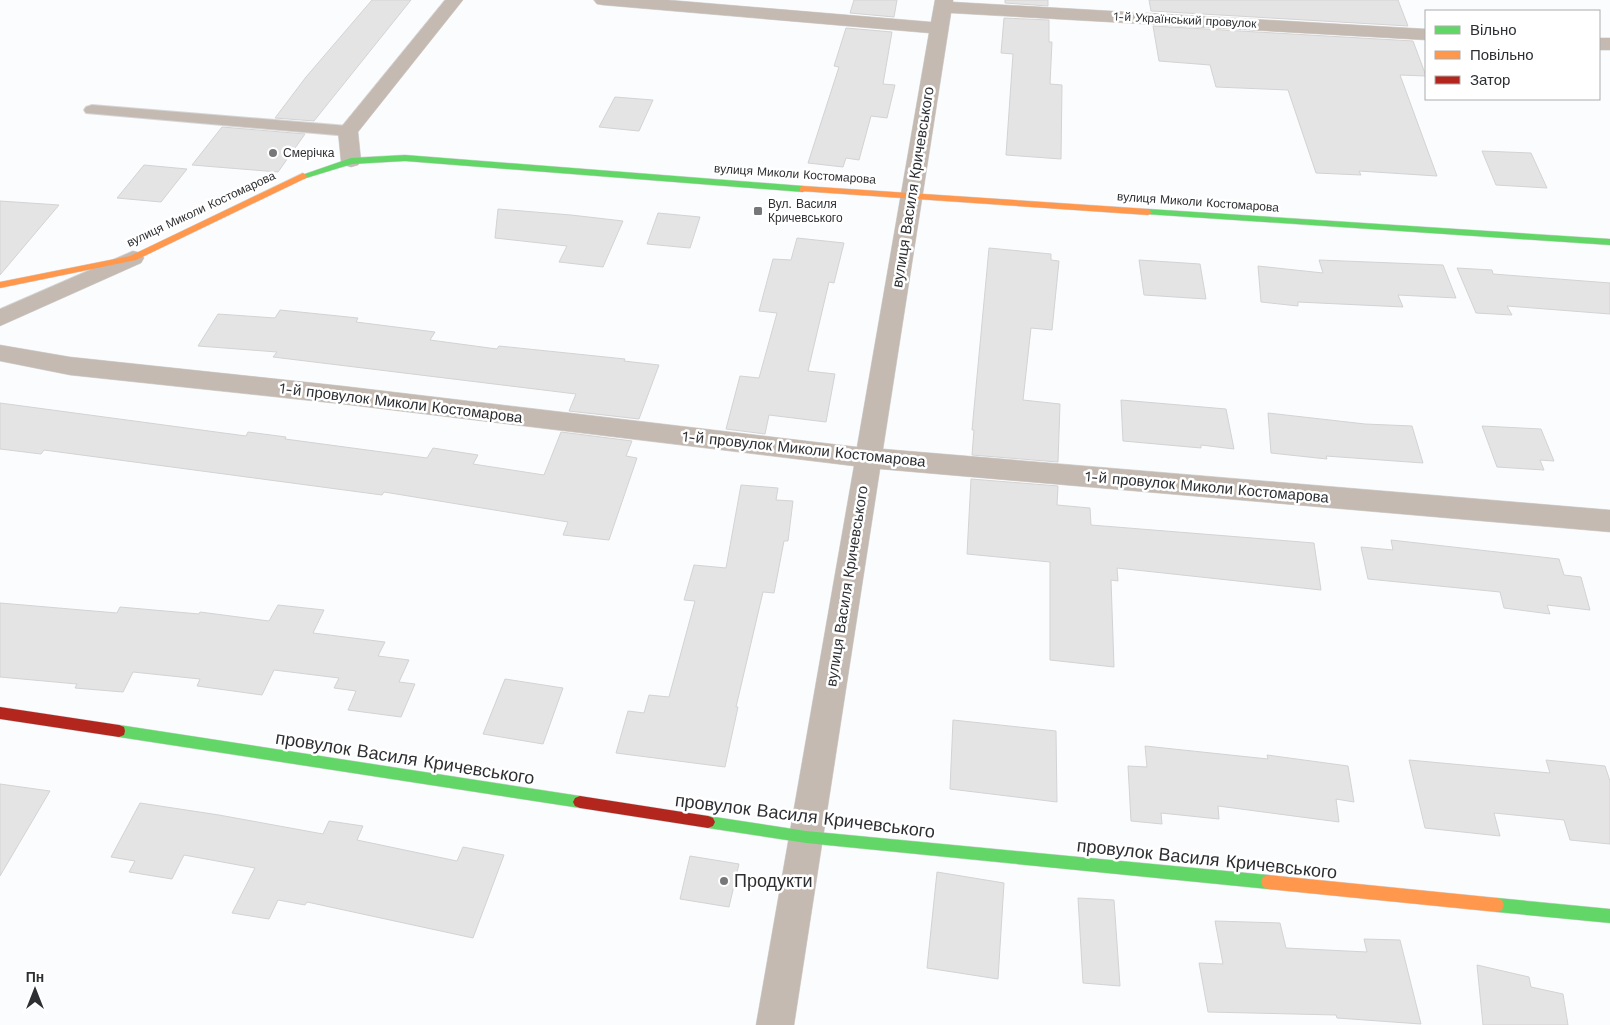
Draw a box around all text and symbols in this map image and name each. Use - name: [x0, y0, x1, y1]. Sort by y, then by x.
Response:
- street label: 1-й Український провулок: [1113, 9, 1258, 31]
- legend: [1425, 10, 1600, 100]
- text: Вільно: [1470, 21, 1517, 39]
- text: Повільно: [1470, 46, 1534, 64]
- text: Затор: [1470, 71, 1510, 89]
- street label: вулиця Василя Кричевського: [888, 85, 938, 289]
- place label: Смерічка: [283, 146, 335, 160]
- marker: Смерічка: [267, 147, 279, 159]
- street label: вулиця Миколи Костомарова: [714, 161, 877, 187]
- street label: вулиця Миколи Костомарова: [125, 168, 278, 250]
- street label: вулиця Миколи Костомарова: [1117, 189, 1280, 215]
- place label: Вул. Василя Кричевського: [768, 197, 843, 225]
- marker: Вул. Василя Кричевського: [752, 205, 764, 217]
- street label: 1-й провулок Миколи Костомарова: [279, 379, 524, 427]
- street label: 1-й провулок Миколи Костомарова: [681, 427, 927, 471]
- street label: 1-й провулок Миколи Костомарова: [1084, 467, 1330, 507]
- street label: вулиця Василя Кричевського: [822, 484, 872, 688]
- street label: провулок Василя Кричевського: [274, 727, 536, 788]
- street label: провулок Василя Кричевського: [674, 789, 936, 842]
- street label: провулок Василя Кричевського: [1076, 834, 1338, 883]
- place label: Продукти: [734, 870, 812, 891]
- marker: Продукти: [718, 875, 730, 887]
- north arrow: [10, 965, 60, 1015]
- text: Пн: [26, 969, 44, 985]

